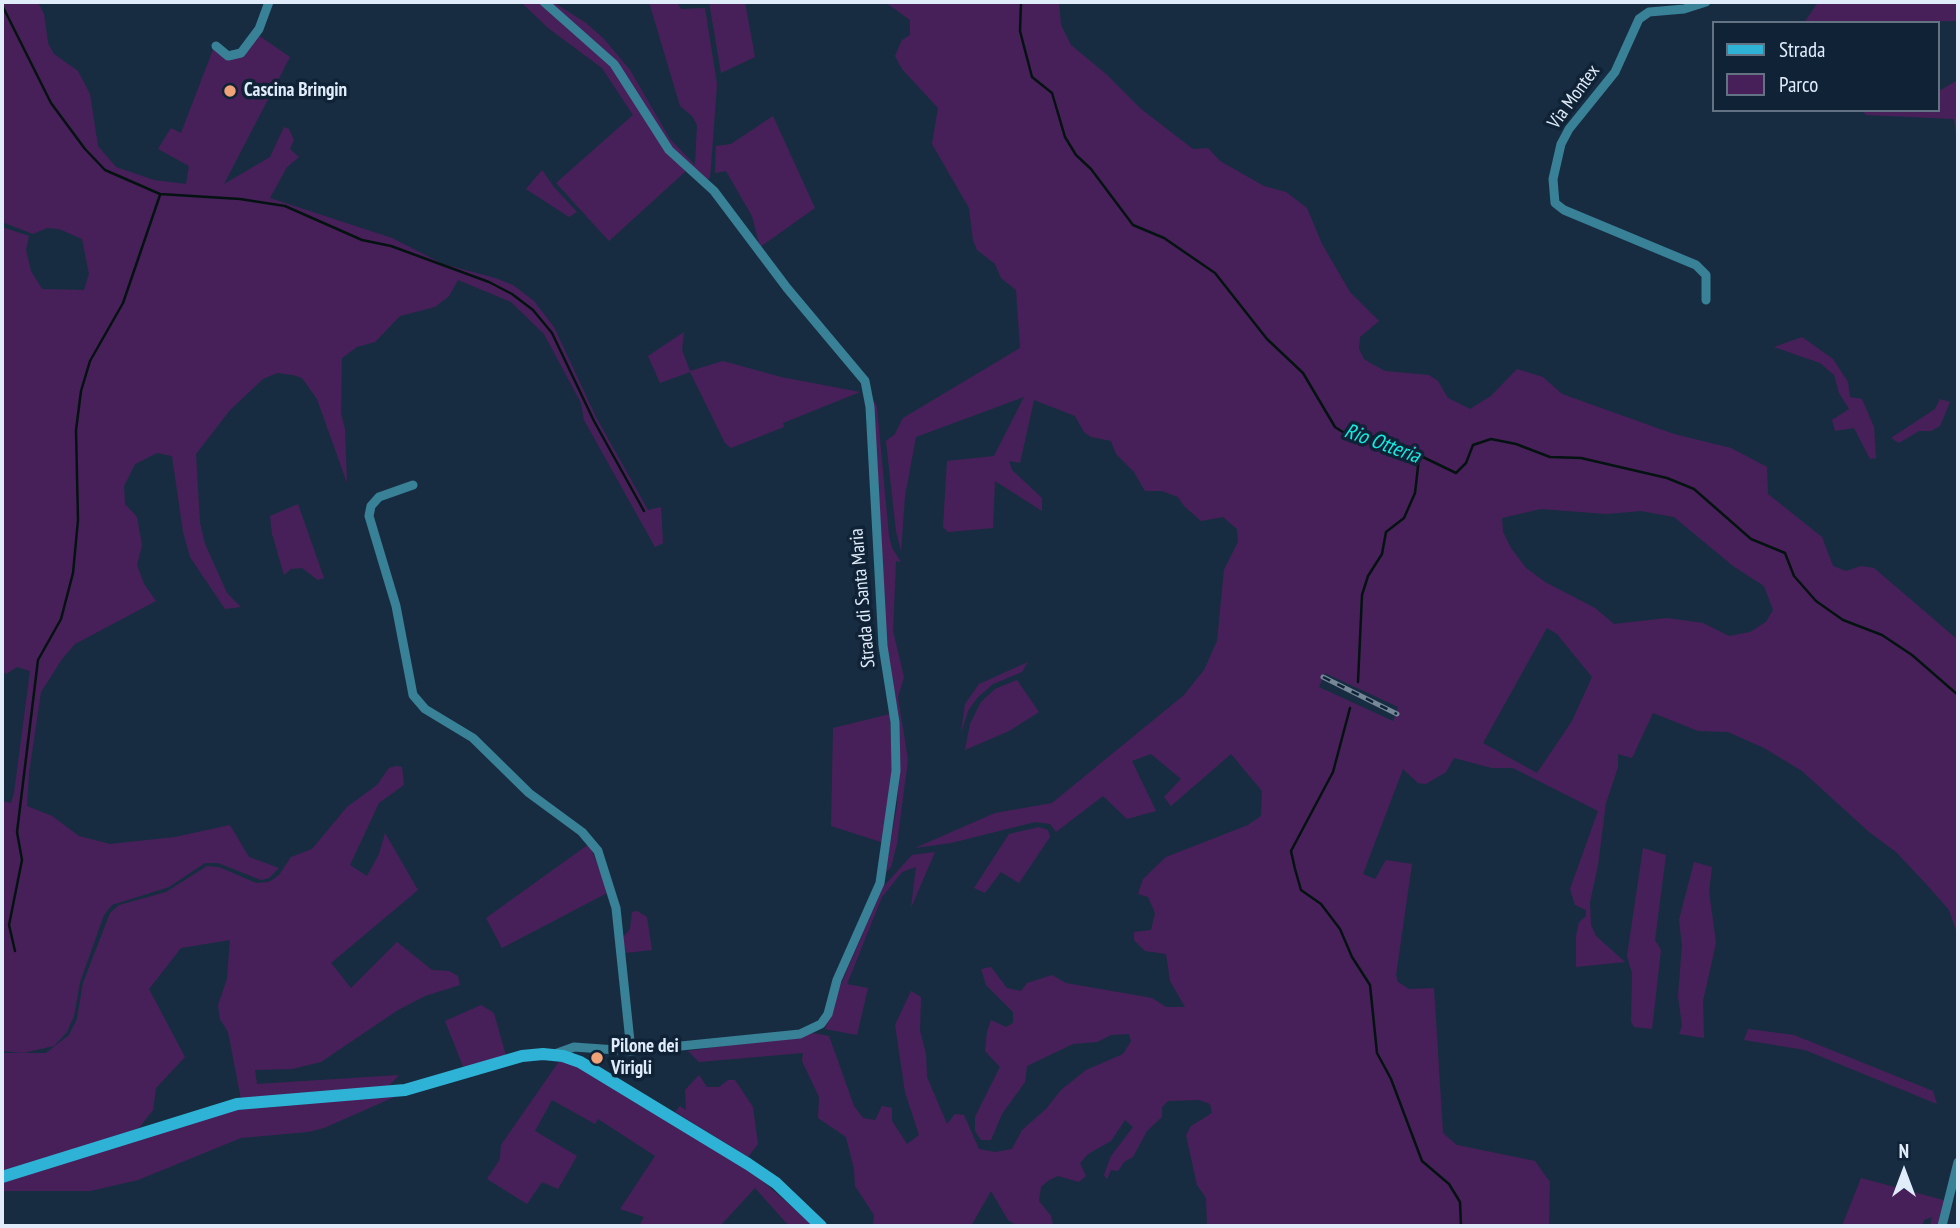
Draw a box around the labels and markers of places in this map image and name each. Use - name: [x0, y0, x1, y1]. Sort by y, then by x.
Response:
- place label: Cascina Bringin: [244, 80, 347, 102]
- marker: Cascina Bringin: [222, 83, 238, 99]
- place label: Pilone dei Virigli: [611, 1036, 679, 1080]
- marker: Pilone dei Virigli: [589, 1050, 605, 1066]

